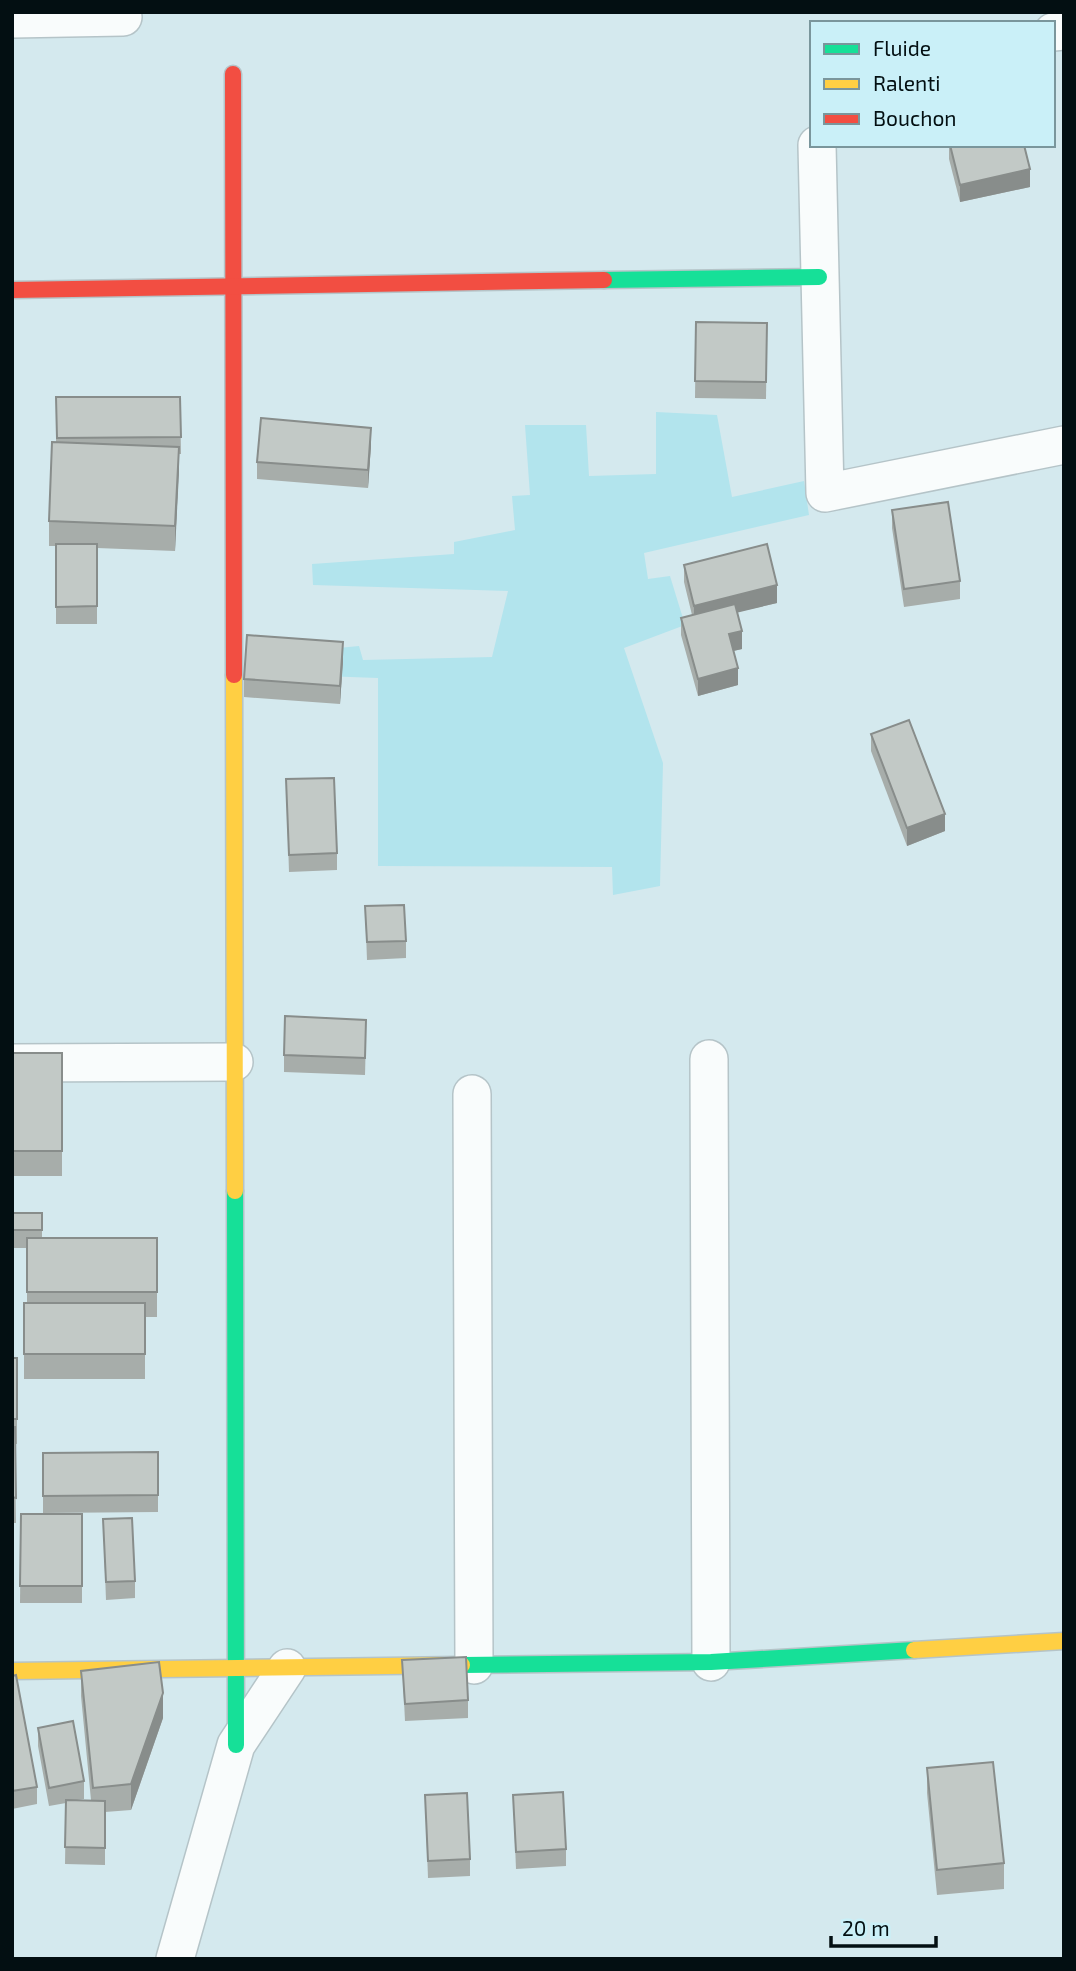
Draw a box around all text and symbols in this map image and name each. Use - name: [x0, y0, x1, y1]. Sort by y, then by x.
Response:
- legend: [810, 21, 1055, 147]
- text: Fluide: [873, 35, 931, 60]
- text: Ralenti: [873, 70, 940, 95]
- text: Bouchon: [873, 105, 957, 130]
- scale bar: [831, 1904, 936, 1948]
- text: 20 m: [842, 1915, 890, 1940]

